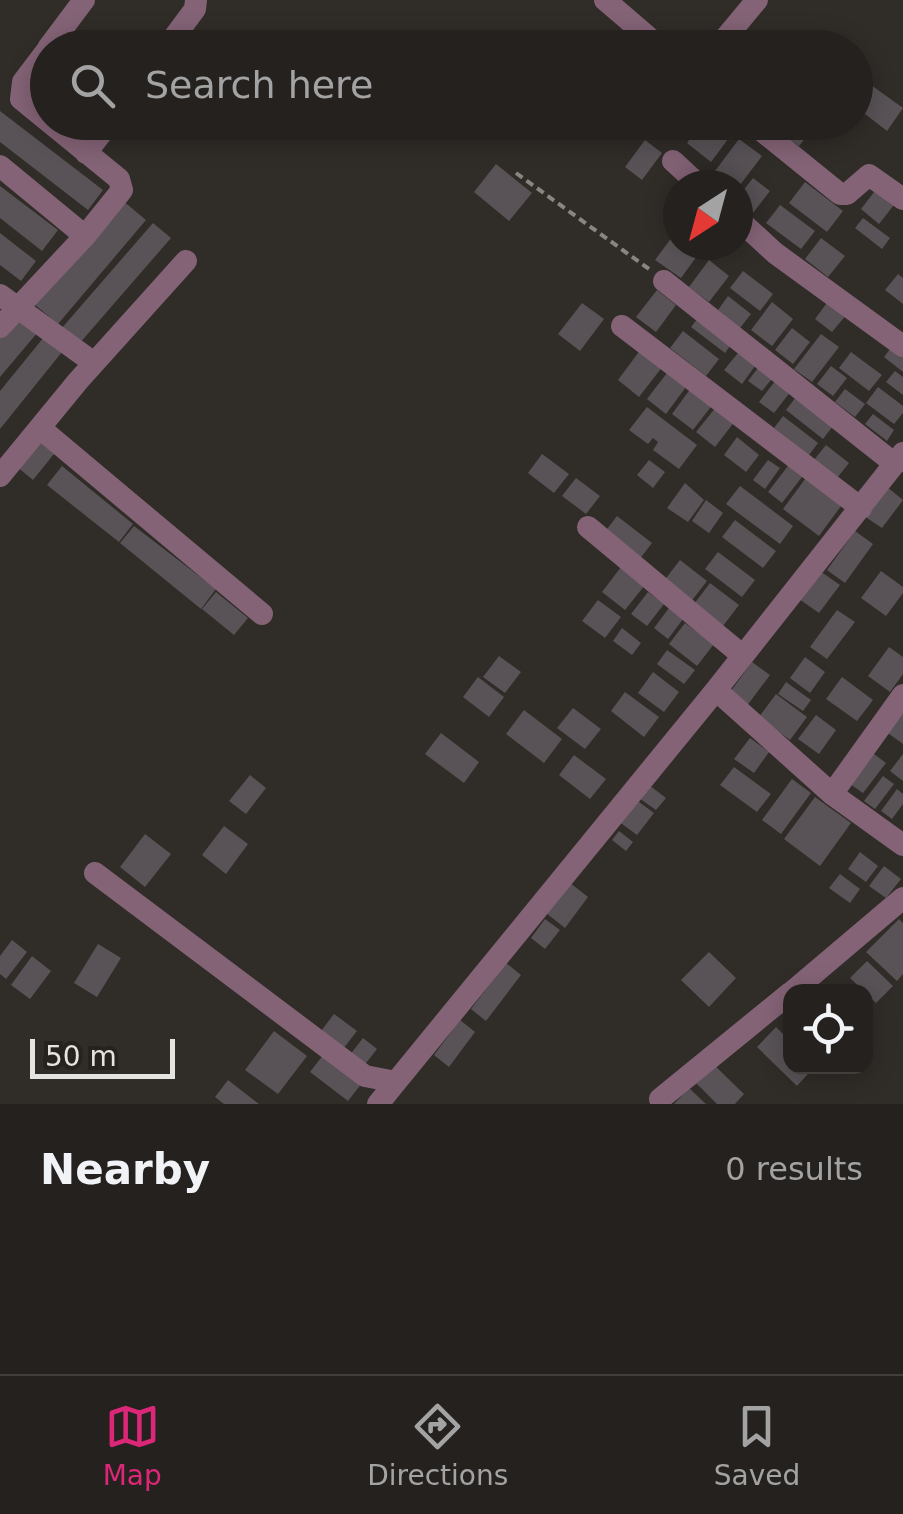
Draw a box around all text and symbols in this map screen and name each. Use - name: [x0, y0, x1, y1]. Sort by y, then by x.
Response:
- search box: [30, 30, 873, 140]
- icon: search: [65, 58, 120, 113]
- text: Search here: [145, 63, 373, 107]
- north arrow: [663, 170, 753, 260]
- map controls: [783, 984, 873, 1074]
- button: locate: [783, 984, 873, 1074]
- scale bar: [30, 1034, 175, 1078]
- text: 50 m: [45, 1040, 117, 1073]
- text: Nearby: [40, 1145, 210, 1194]
- text: 0 results: [725, 1150, 863, 1188]
- tab: Map: [103, 1399, 162, 1492]
- tab: Directions: [367, 1399, 508, 1492]
- tab: Saved: [714, 1399, 800, 1492]

